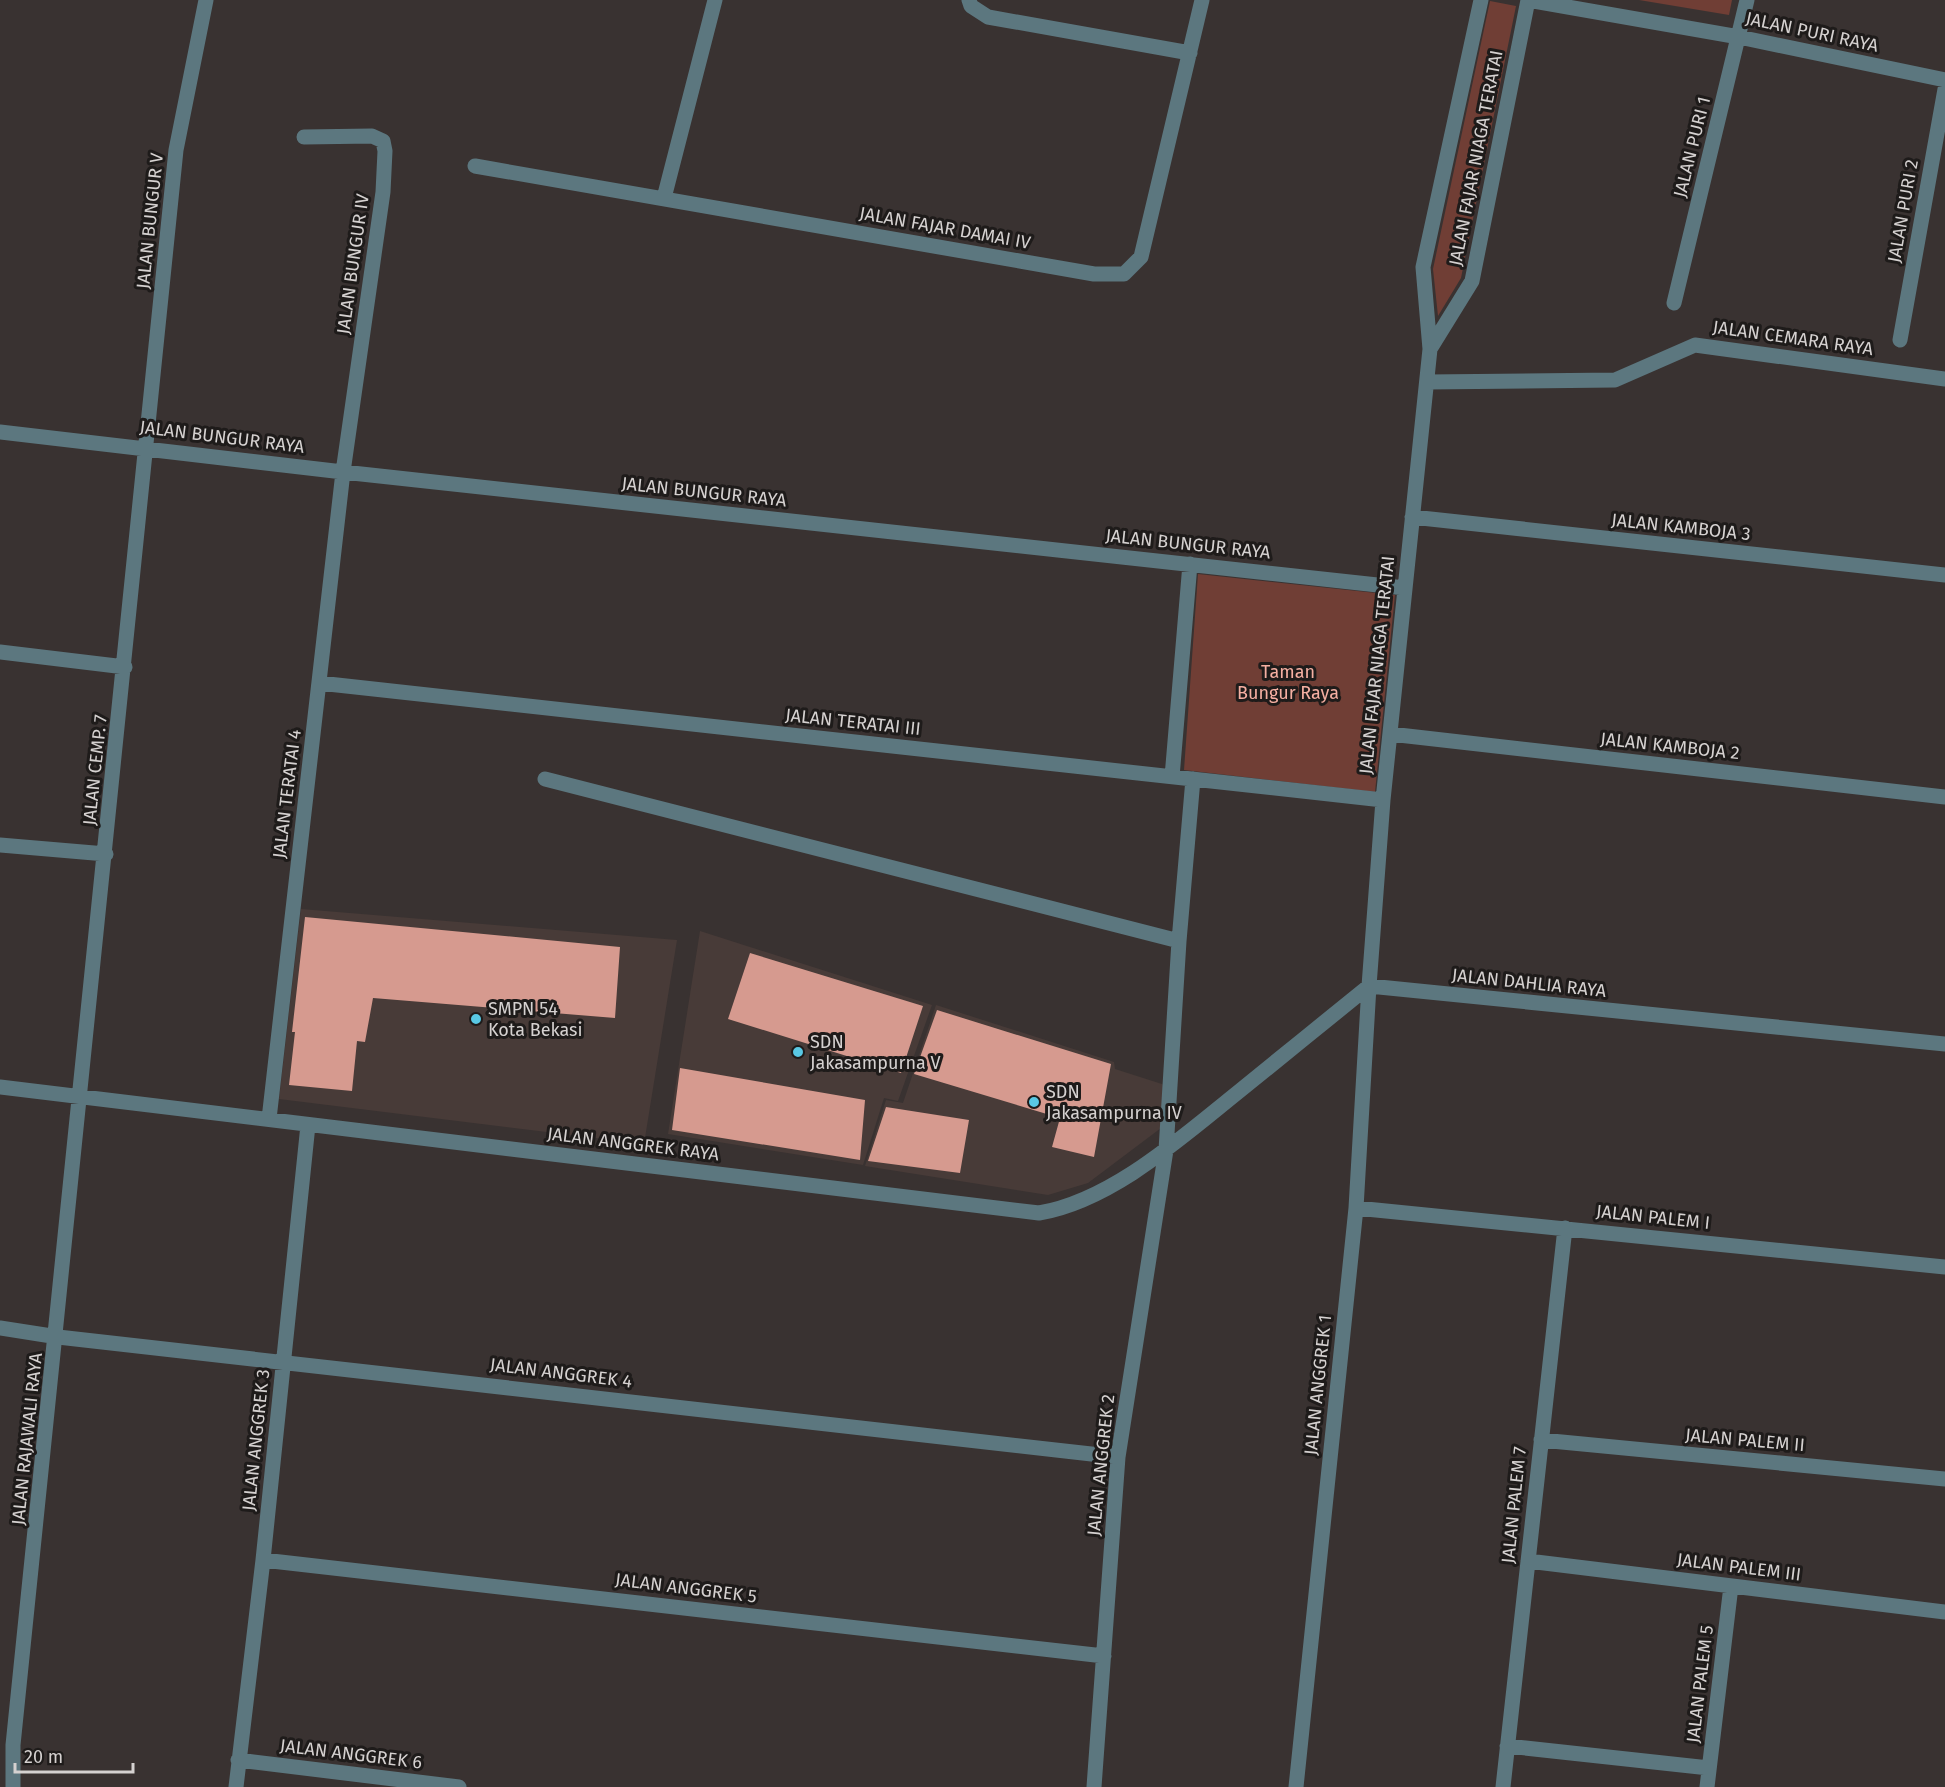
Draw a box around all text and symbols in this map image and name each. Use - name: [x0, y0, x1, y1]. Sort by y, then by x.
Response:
- street label: JALAN PURI RAYA: [1744, 7, 1881, 57]
- street label: JALAN FAJAR NIAGA TERATAI: [1444, 48, 1508, 268]
- street label: JALAN PURI 1: [1669, 94, 1715, 200]
- street label: JALAN BUNGUR V: [132, 152, 168, 290]
- street label: JALAN PURI 2: [1883, 158, 1923, 264]
- street label: JALAN BUNGUR IV: [332, 192, 374, 336]
- street label: JALAN FAJAR DAMAI IV: [858, 202, 1032, 254]
- street label: JALAN CEMARA RAYA: [1711, 316, 1875, 360]
- street label: JALAN BUNGUR RAYA: [138, 416, 306, 458]
- street label: JALAN BUNGUR RAYA: [620, 472, 788, 512]
- street label: JALAN KAMBOJA 3: [1610, 509, 1752, 545]
- street label: JALAN BUNGUR RAYA: [1104, 524, 1272, 564]
- street label: JALAN FAJAR NIAGA TERATAI: [1355, 555, 1399, 775]
- park label: Taman Bungur Raya: [1237, 661, 1339, 704]
- street label: JALAN TERATAI III: [784, 704, 922, 740]
- street label: JALAN CEMP. 7: [78, 714, 112, 826]
- street label: JALAN TERATAI 4: [268, 728, 306, 860]
- street label: JALAN KAMBOJA 2: [1599, 728, 1741, 764]
- street label: JALAN DAHLIA RAYA: [1451, 964, 1608, 1002]
- place label: SMPN 54 Kota Bekasi: [488, 998, 583, 1041]
- marker: SMPN 54 Kota Bekasi: [469, 1012, 483, 1026]
- place label: SDN Jakasampurna V: [810, 1031, 941, 1074]
- marker: SDN Jakasampurna V: [791, 1045, 805, 1059]
- place label: SDN Jakasampurna IV: [1046, 1081, 1182, 1124]
- marker: SDN Jakasampurna IV: [1027, 1095, 1041, 1109]
- street label: JALAN ANGGREK RAYA: [546, 1123, 721, 1166]
- street label: JALAN PALEM I: [1595, 1200, 1711, 1234]
- street label: JALAN ANGGREK 1: [1300, 1314, 1336, 1456]
- street label: JALAN RAJAWALI RAYA: [7, 1351, 47, 1526]
- street label: JALAN ANGGREK 4: [489, 1353, 634, 1393]
- street label: JALAN ANGGREK 3: [238, 1368, 274, 1512]
- street label: JALAN ANGGREK 2: [1083, 1393, 1119, 1537]
- street label: JALAN PALEM II: [1684, 1424, 1806, 1456]
- street label: JALAN PALEM 7: [1497, 1446, 1531, 1564]
- street label: JALAN PALEM III: [1676, 1548, 1802, 1586]
- street label: JALAN ANGGREK 5: [614, 1568, 758, 1608]
- street label: JALAN PALEM 5: [1682, 1624, 1718, 1744]
- street label: JALAN ANGGREK 6: [279, 1734, 423, 1774]
- scale bar: [15, 1736, 134, 1774]
- text: 20 m: [24, 1746, 63, 1768]

